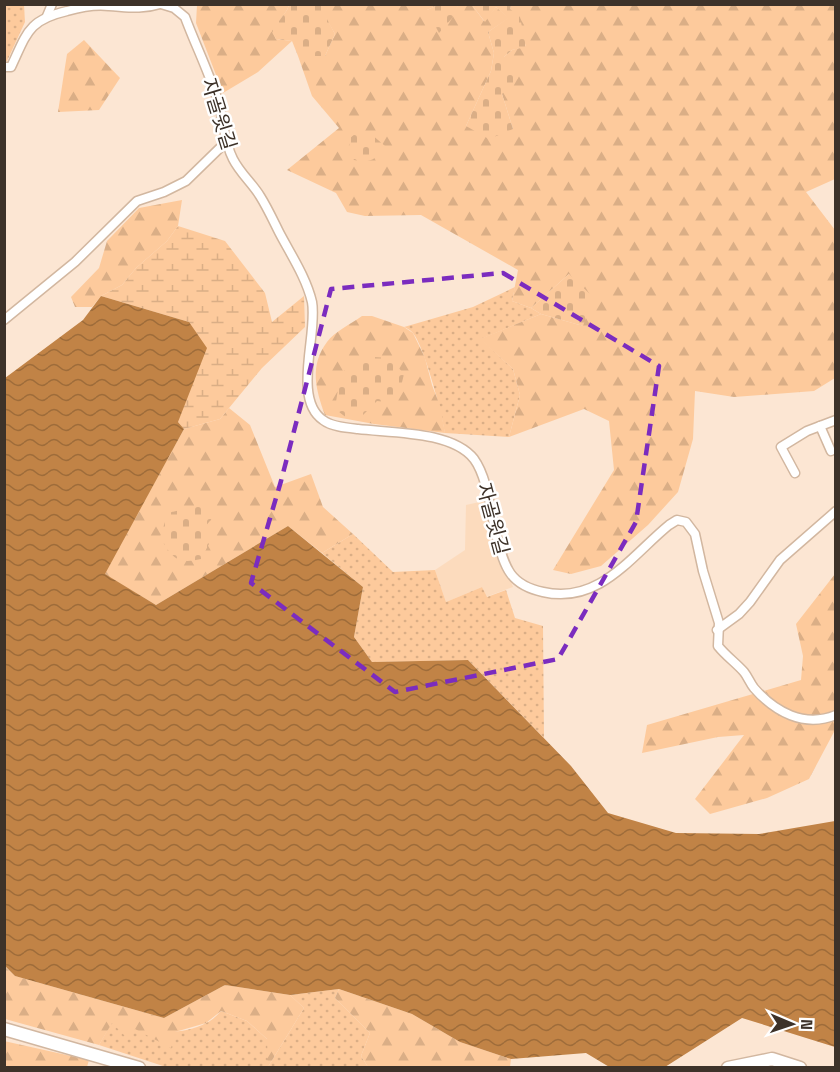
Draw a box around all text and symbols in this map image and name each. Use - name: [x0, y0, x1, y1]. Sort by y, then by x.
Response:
- street label: 자골윗길: [196, 75, 242, 153]
- street label: 자골윗길: [471, 480, 515, 558]
- north arrow: [762, 994, 822, 1054]
- text: N: [796, 1019, 817, 1030]

